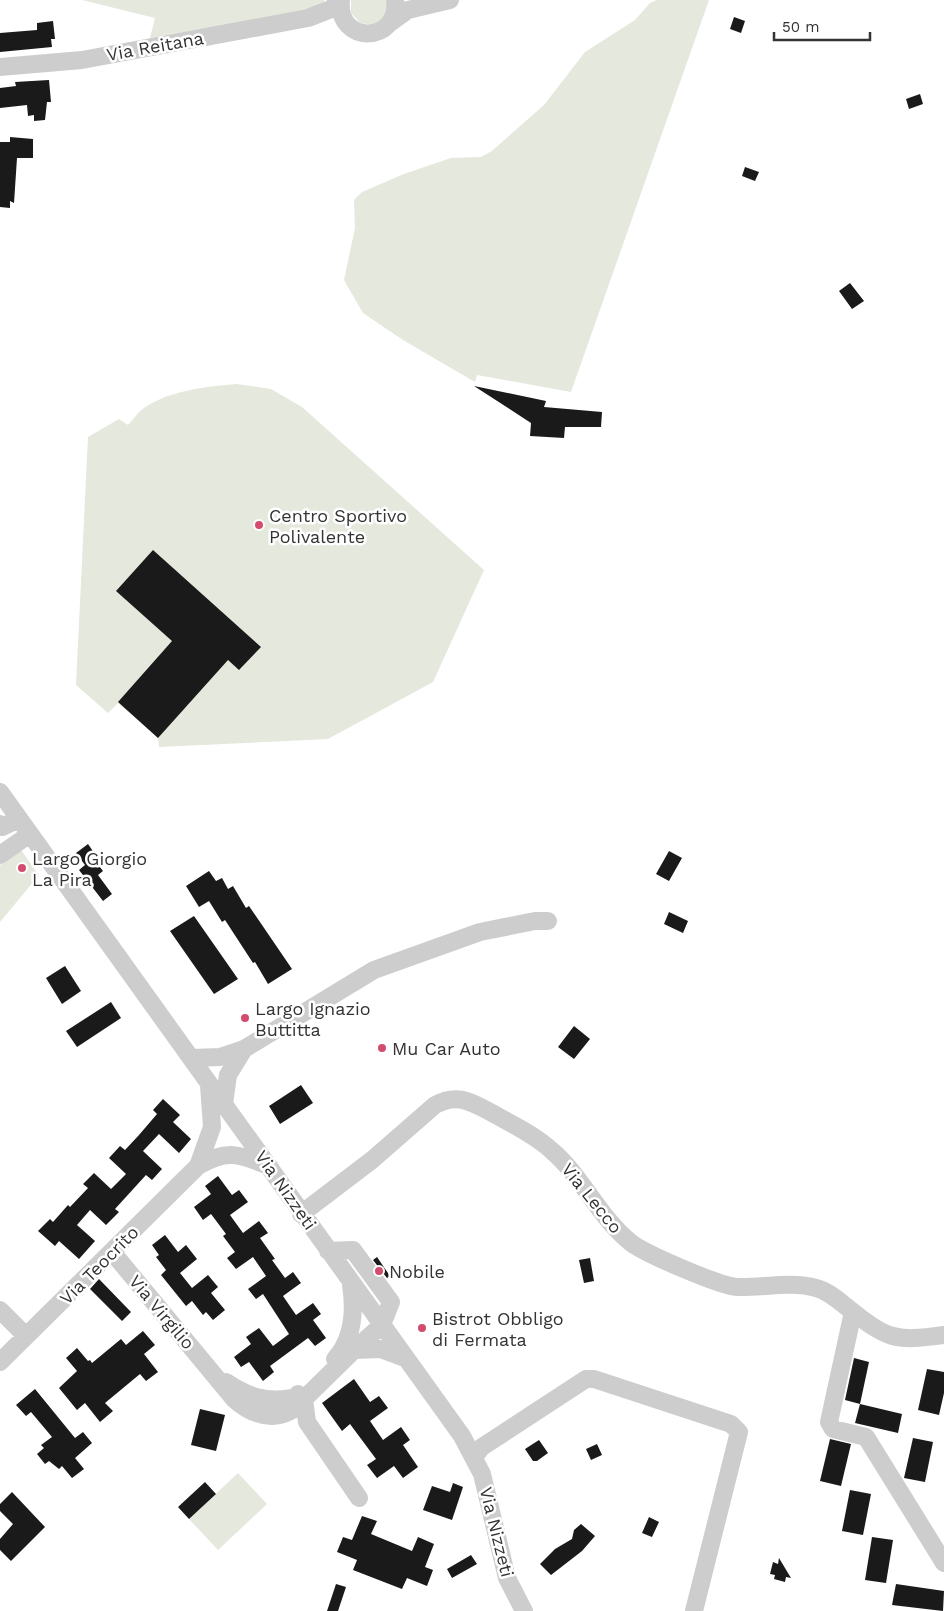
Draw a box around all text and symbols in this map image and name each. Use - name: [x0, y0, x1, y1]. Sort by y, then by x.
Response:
- scale bar: [774, 10, 870, 42]
- text: 50 m: [782, 18, 819, 36]
- street label: Via Reitana: [105, 27, 205, 65]
- place label: Centro Sportivo Polivalente: [269, 505, 407, 547]
- marker: Centro Sportivo Polivalente: [253, 519, 265, 531]
- place label: Largo Giorgio La Pira: [32, 848, 147, 890]
- marker: Largo Giorgio La Pira: [16, 862, 28, 874]
- place label: Largo Ignazio Buttitta: [255, 998, 371, 1040]
- marker: Largo Ignazio Buttitta: [239, 1012, 251, 1024]
- place label: Mu Car Auto: [392, 1038, 501, 1059]
- marker: Mu Car Auto: [376, 1042, 388, 1054]
- street label: Via Nizzeti: [251, 1146, 321, 1234]
- street label: Via Lecco: [557, 1159, 627, 1237]
- street label: Via Teocrito: [55, 1221, 143, 1309]
- place label: Nobile: [389, 1261, 445, 1282]
- marker: Nobile: [373, 1265, 385, 1277]
- street label: Via Virgilio: [125, 1271, 199, 1353]
- place label: Bistrot Obbligo di Fermata: [432, 1308, 564, 1350]
- marker: Bistrot Obbligo di Fermata: [416, 1322, 428, 1334]
- street label: Via Nizzeti: [476, 1485, 518, 1579]

